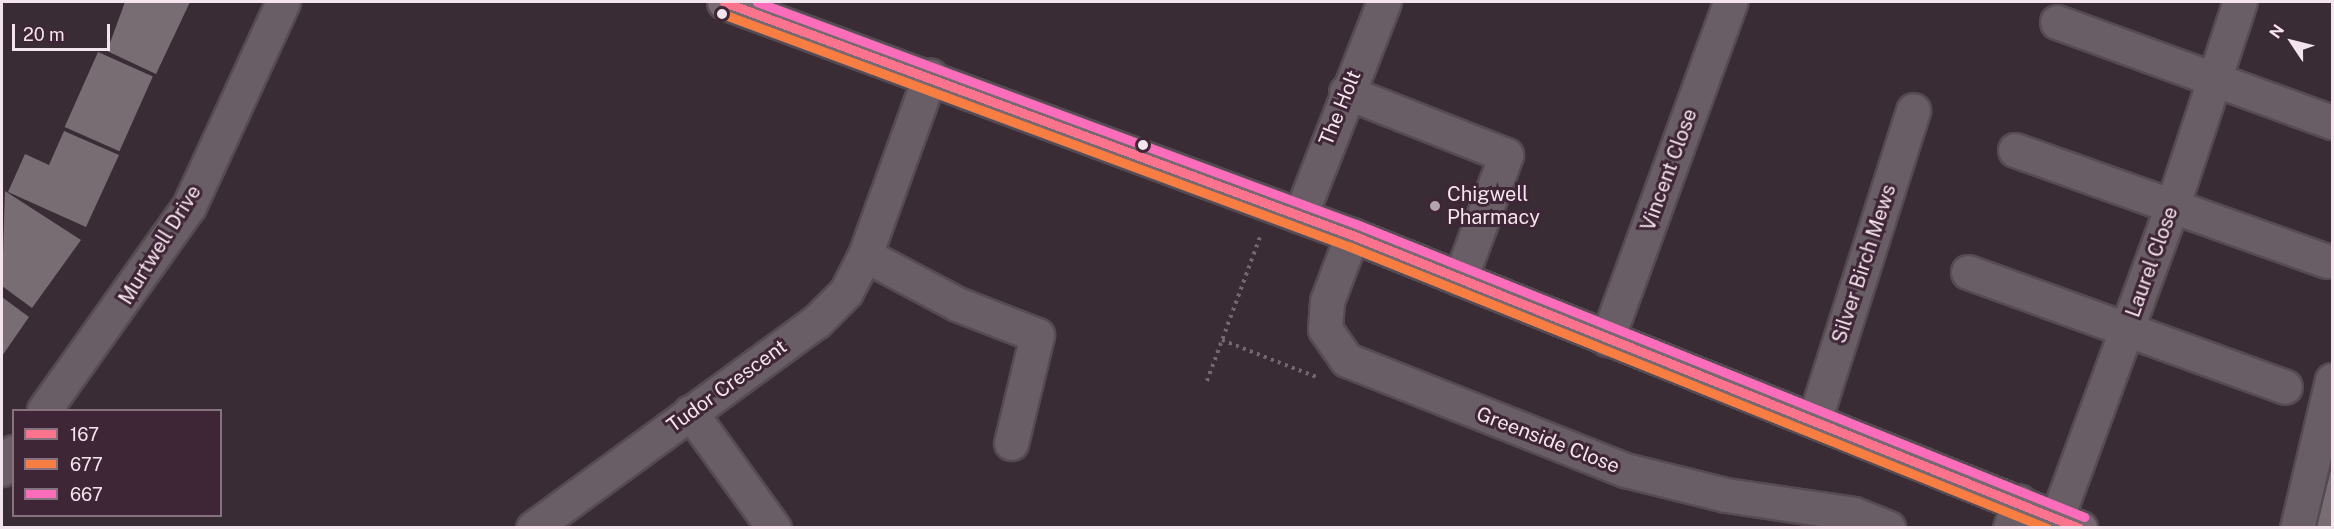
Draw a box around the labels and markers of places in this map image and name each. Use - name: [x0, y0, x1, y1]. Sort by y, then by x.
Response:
- unlabelled marker: [716, 8, 728, 20]
- unlabelled marker: [1137, 139, 1149, 151]
- place label: Chigwell Pharmacy: [1447, 183, 1540, 230]
- marker: Chigwell Pharmacy: [1428, 199, 1442, 213]

